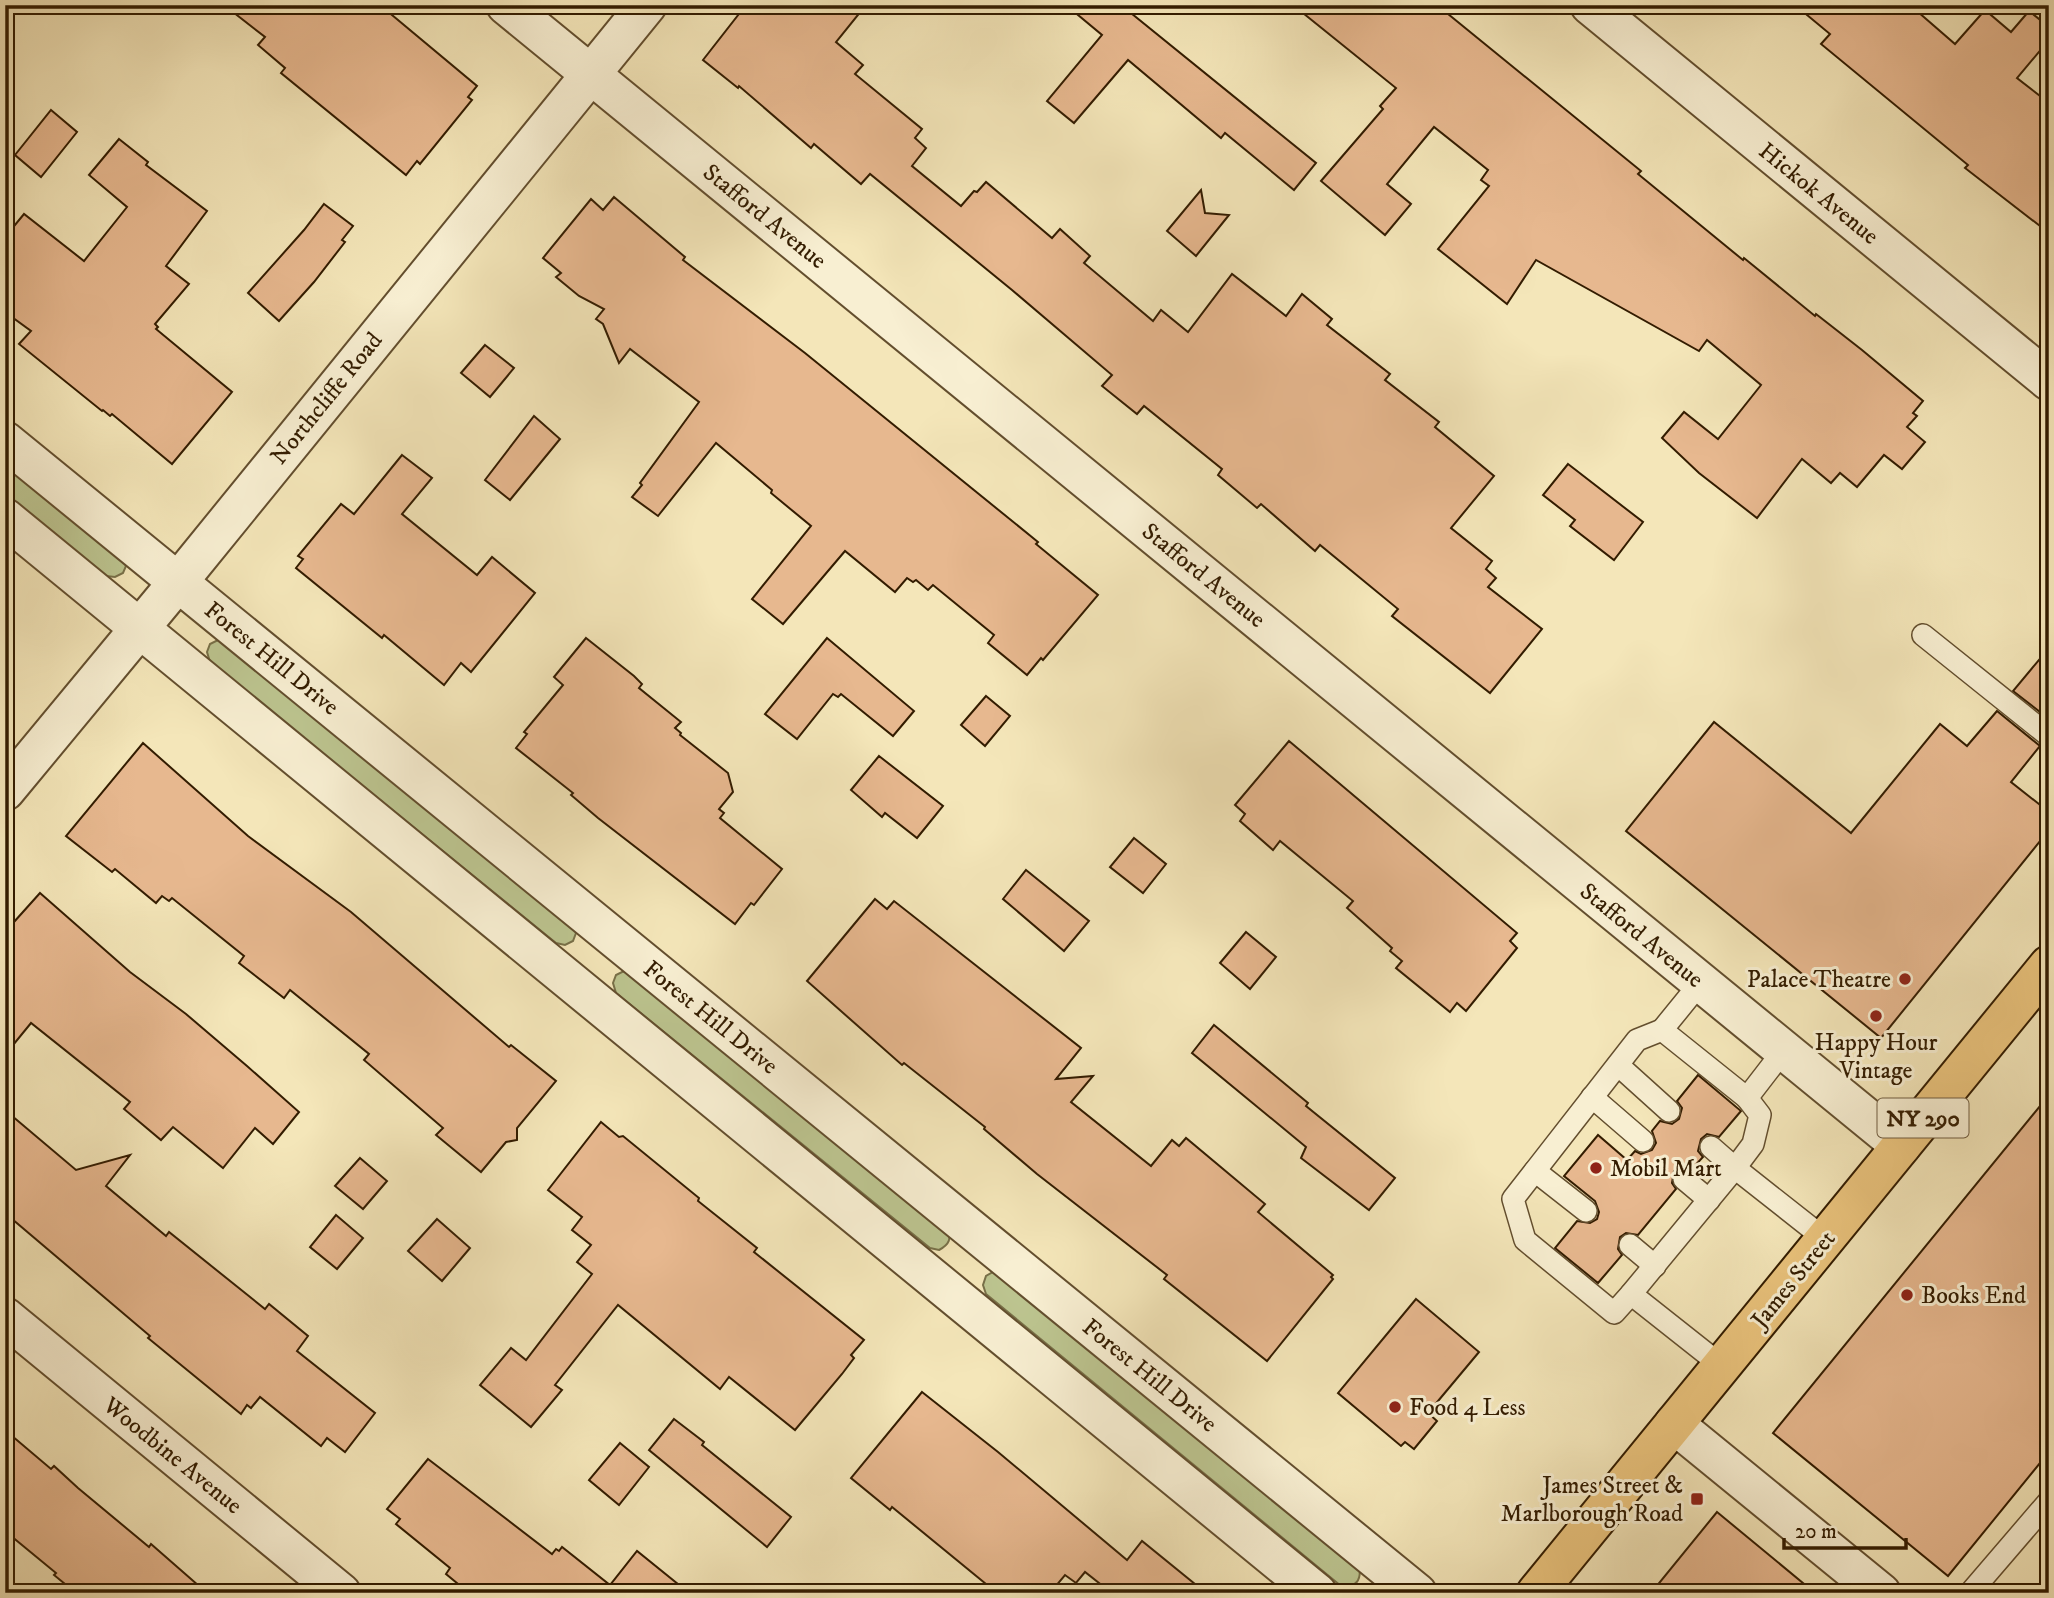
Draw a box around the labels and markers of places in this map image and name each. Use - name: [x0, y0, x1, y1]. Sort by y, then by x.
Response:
- place label: Palace Theatre: [1747, 965, 1891, 995]
- marker: Palace Theatre: [1897, 971, 1913, 987]
- marker: Happy Hour Vintage: [1868, 1008, 1884, 1024]
- place label: Happy Hour Vintage: [1815, 1028, 1938, 1086]
- place label: Mobil Mart: [1610, 1154, 1722, 1184]
- marker: Mobil Mart: [1588, 1160, 1604, 1176]
- place label: Books End: [1921, 1281, 2026, 1311]
- marker: Books End: [1899, 1287, 1915, 1303]
- place label: Food 4 Less: [1409, 1393, 1526, 1423]
- marker: Food 4 Less: [1387, 1399, 1403, 1415]
- place label: James Street & Marlborough Road: [1501, 1471, 1683, 1529]
- marker: James Street & Marlborough Road: [1689, 1491, 1705, 1507]

